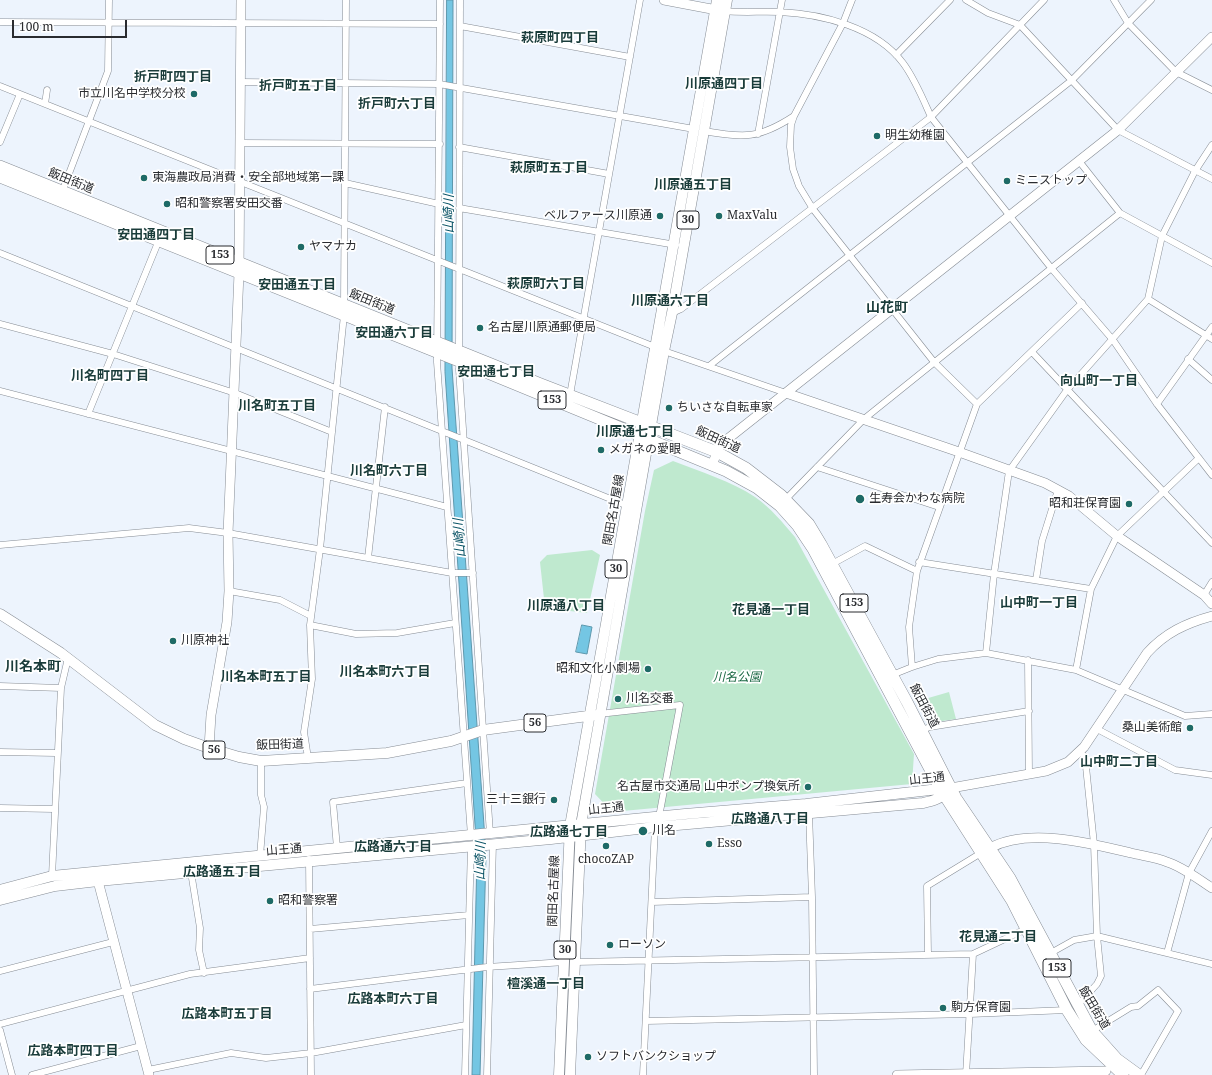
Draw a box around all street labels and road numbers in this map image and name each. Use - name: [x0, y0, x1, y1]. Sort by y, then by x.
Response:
- street label: 飯田街道: [46, 165, 96, 197]
- road number: 30: [677, 211, 699, 229]
- road number: 153: [206, 246, 234, 264]
- street label: 飯田街道: [347, 286, 397, 318]
- road number: 153: [538, 391, 566, 409]
- street label: 飯田街道: [693, 424, 743, 456]
- street label: 関田名古屋線: [601, 473, 627, 547]
- road number: 30: [605, 560, 627, 578]
- road number: 153: [840, 594, 868, 612]
- street label: 飯田街道: [906, 681, 942, 731]
- road number: 56: [524, 714, 546, 732]
- street label: 飯田街道: [256, 737, 304, 753]
- road number: 56: [203, 741, 225, 759]
- street label: 山王通: [908, 770, 946, 788]
- street label: 山王通: [587, 800, 625, 818]
- street label: 山王通: [265, 841, 303, 859]
- street label: 関田名古屋線: [546, 855, 562, 927]
- road number: 30: [554, 941, 576, 959]
- road number: 153: [1043, 959, 1071, 977]
- street label: 飯田街道: [1075, 984, 1113, 1032]

